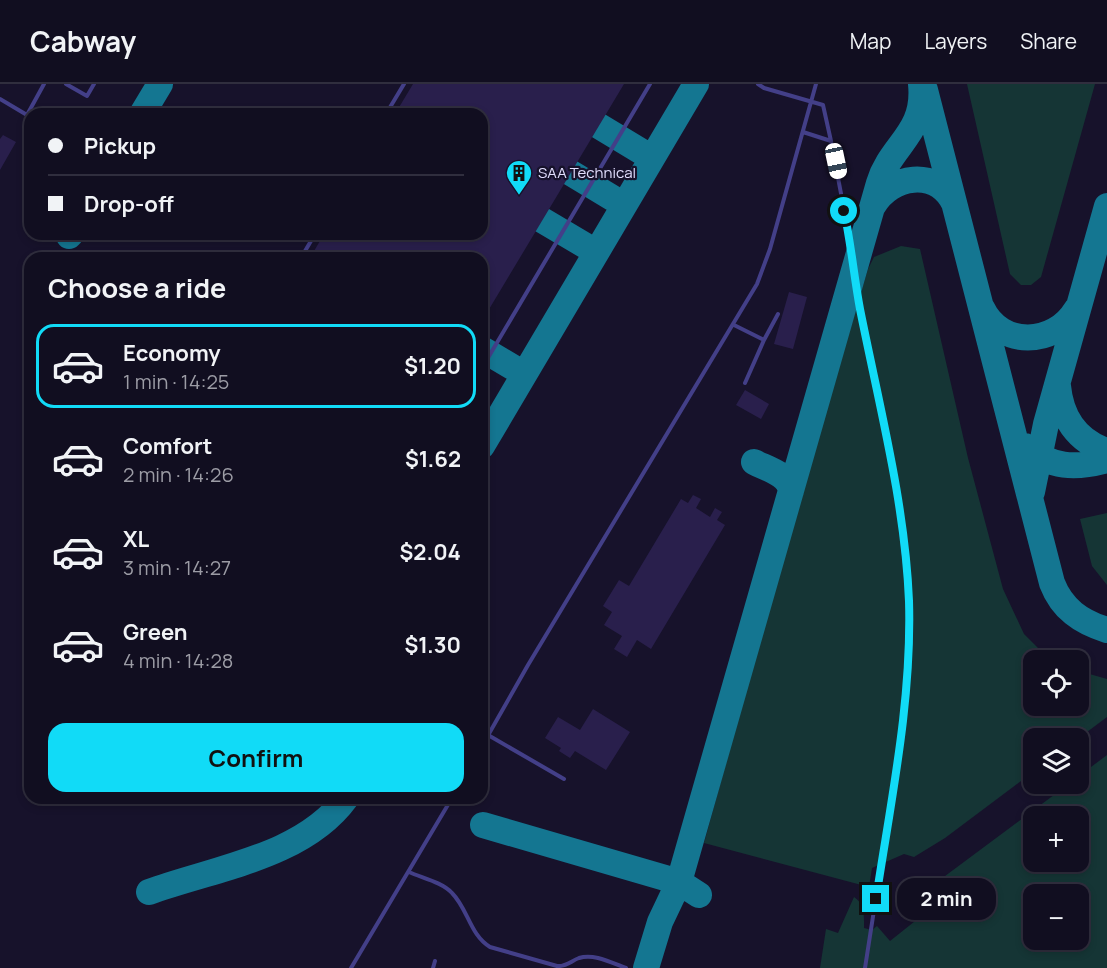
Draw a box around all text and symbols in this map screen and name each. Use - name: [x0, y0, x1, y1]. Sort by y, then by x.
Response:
- text: Cabway: [30, 22, 136, 60]
- text: Map: [850, 27, 891, 55]
- text: Layers: [924, 27, 987, 55]
- text: Share: [1020, 27, 1077, 55]
- text: Pickup: [84, 131, 156, 161]
- car: [823, 142, 849, 180]
- building icon: SAA Technical: [504, 158, 534, 196]
- place label: SAA Technical: [538, 162, 636, 183]
- text: Drop-off: [84, 189, 174, 219]
- route start: [830, 197, 857, 224]
- text: Choose a ride: [48, 269, 226, 306]
- text: Economy: [123, 338, 221, 368]
- icon: car: [51, 339, 105, 393]
- text: $1.20: [404, 351, 461, 381]
- text: 1 min · 14:25: [123, 368, 229, 395]
- text: Comfort: [123, 431, 212, 461]
- icon: car: [51, 432, 105, 486]
- text: $1.62: [405, 444, 461, 474]
- text: 2 min · 14:26: [123, 461, 234, 488]
- text: XL: [123, 524, 149, 554]
- icon: car: [51, 525, 105, 579]
- text: $2.04: [400, 537, 461, 567]
- text: 3 min · 14:27: [123, 554, 231, 581]
- text: Green: [123, 617, 188, 647]
- icon: car: [51, 618, 105, 672]
- text: $1.30: [404, 630, 461, 660]
- text: 4 min · 14:28: [123, 647, 233, 674]
- map controls: [1023, 650, 1089, 950]
- button: locate: [1023, 650, 1089, 716]
- button: Confirm: [48, 723, 464, 792]
- button: layers: [1023, 728, 1089, 794]
- button: +: [1023, 806, 1089, 872]
- callout: 2 min: [897, 878, 996, 920]
- button: −: [1023, 884, 1089, 950]
- route end: [862, 885, 889, 912]
- text: 2 min: [920, 885, 973, 912]

